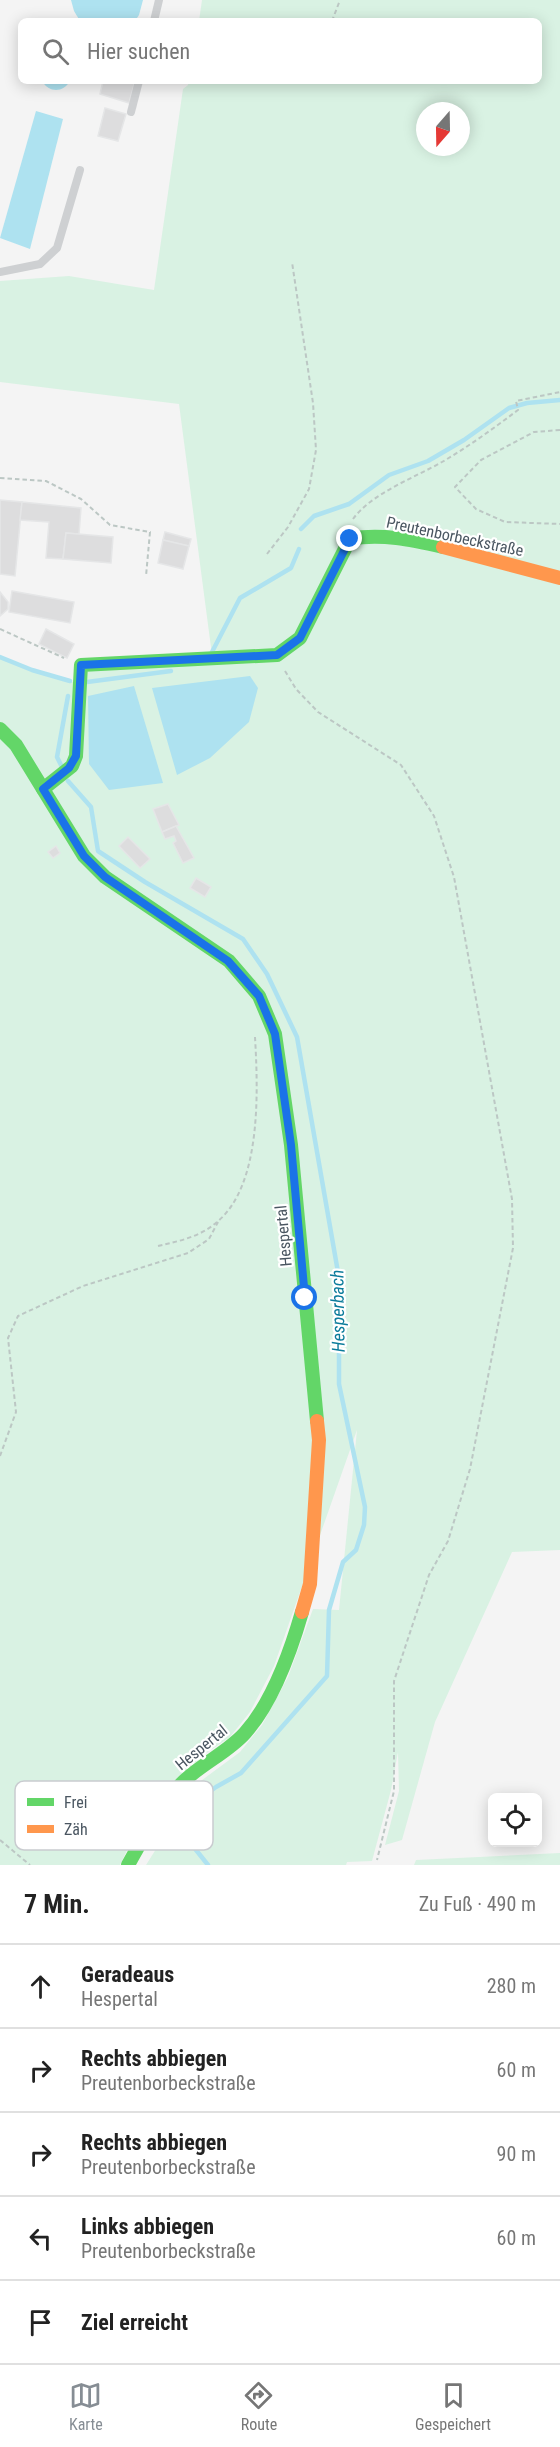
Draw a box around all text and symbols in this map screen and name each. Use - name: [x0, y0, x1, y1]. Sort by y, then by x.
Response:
- search box: [18, 18, 542, 84]
- icon: search: [39, 35, 72, 68]
- text: Hier suchen: [87, 39, 190, 64]
- north arrow: [416, 102, 470, 156]
- street label: Preutenborbeckstraße: [385, 513, 525, 560]
- route end: [336, 525, 362, 551]
- street label: Hespertal: [271, 1205, 296, 1267]
- water label: Hesperbach: [326, 1270, 349, 1352]
- route start: [291, 1284, 317, 1310]
- street label: Hespertal: [171, 1721, 231, 1774]
- legend: [15, 1781, 213, 1850]
- text: Frei: [64, 1793, 87, 1812]
- map controls: [488, 1793, 542, 1847]
- button: locate: [488, 1793, 542, 1847]
- text: Zäh: [64, 1820, 88, 1839]
- text: 7 Min.: [24, 1889, 90, 1919]
- text: Zu Fuß · 490 m: [419, 1892, 536, 1916]
- text: Geradeaus: [81, 1962, 174, 1987]
- icon: ahead: [24, 1970, 57, 2003]
- text: 280 m: [487, 1974, 536, 1998]
- text: Hespertal: [81, 1987, 158, 2011]
- text: Rechts abbiegen: [81, 2046, 227, 2071]
- icon: right: [24, 2054, 57, 2087]
- text: 60 m: [497, 2058, 536, 2082]
- text: Preutenborbeckstraße: [81, 2071, 256, 2095]
- text: Rechts abbiegen: [81, 2130, 227, 2155]
- icon: right: [24, 2138, 57, 2171]
- text: 90 m: [497, 2142, 536, 2166]
- text: Preutenborbeckstraße: [81, 2155, 256, 2179]
- text: Links abbiegen: [81, 2214, 214, 2239]
- icon: left: [24, 2222, 57, 2255]
- text: 60 m: [497, 2226, 536, 2250]
- text: Preutenborbeckstraße: [81, 2239, 256, 2263]
- icon: arrive: [24, 2306, 57, 2339]
- text: Ziel erreicht: [81, 2310, 188, 2335]
- tab: Karte: [69, 2379, 103, 2434]
- tab: Route: [241, 2379, 277, 2434]
- tab: Gespeichert: [415, 2379, 491, 2434]

